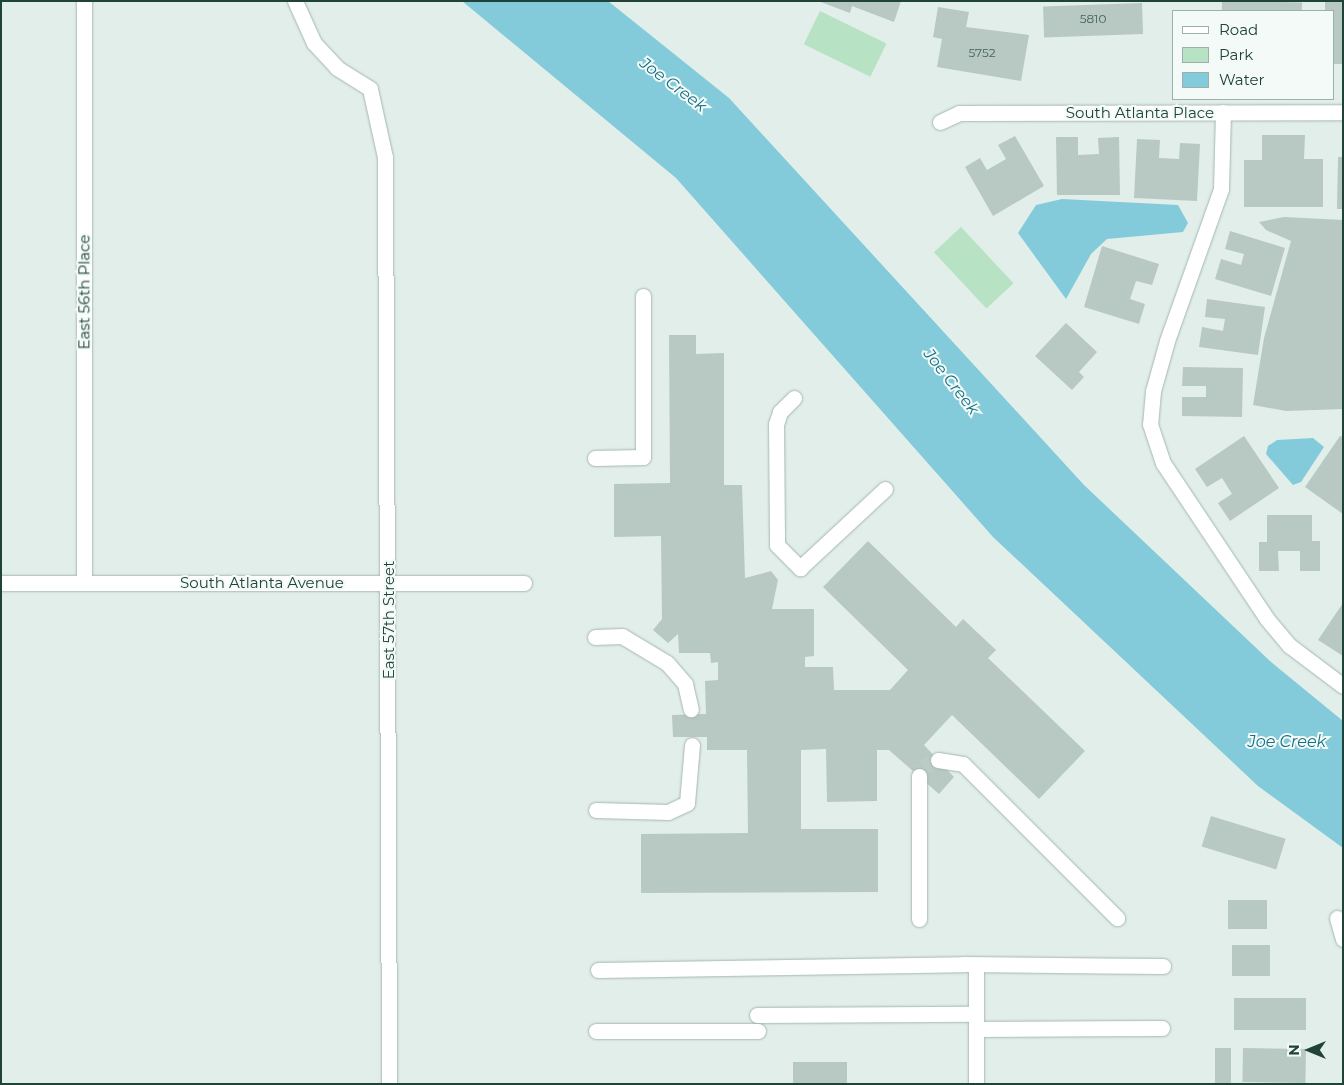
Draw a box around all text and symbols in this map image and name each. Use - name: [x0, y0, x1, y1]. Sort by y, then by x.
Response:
- legend: [1172, 10, 1334, 100]
- house number: 5810: [1080, 12, 1106, 26]
- text: Road: [1219, 20, 1258, 39]
- text: Park: [1219, 45, 1253, 64]
- house number: 5752: [968, 46, 996, 60]
- water label: Joe Creek: [636, 54, 710, 116]
- text: Water: [1219, 70, 1265, 89]
- street label: South Atlanta Place: [1066, 104, 1214, 122]
- street label: East 56th Place: [75, 235, 93, 349]
- water label: Joe Creek: [919, 345, 983, 419]
- street label: East 57th Street: [380, 561, 398, 679]
- street label: South Atlanta Avenue: [180, 574, 344, 592]
- water label: Joe Creek: [1248, 732, 1326, 752]
- north arrow: [1284, 1025, 1334, 1075]
- text: N: [1285, 1044, 1303, 1056]

